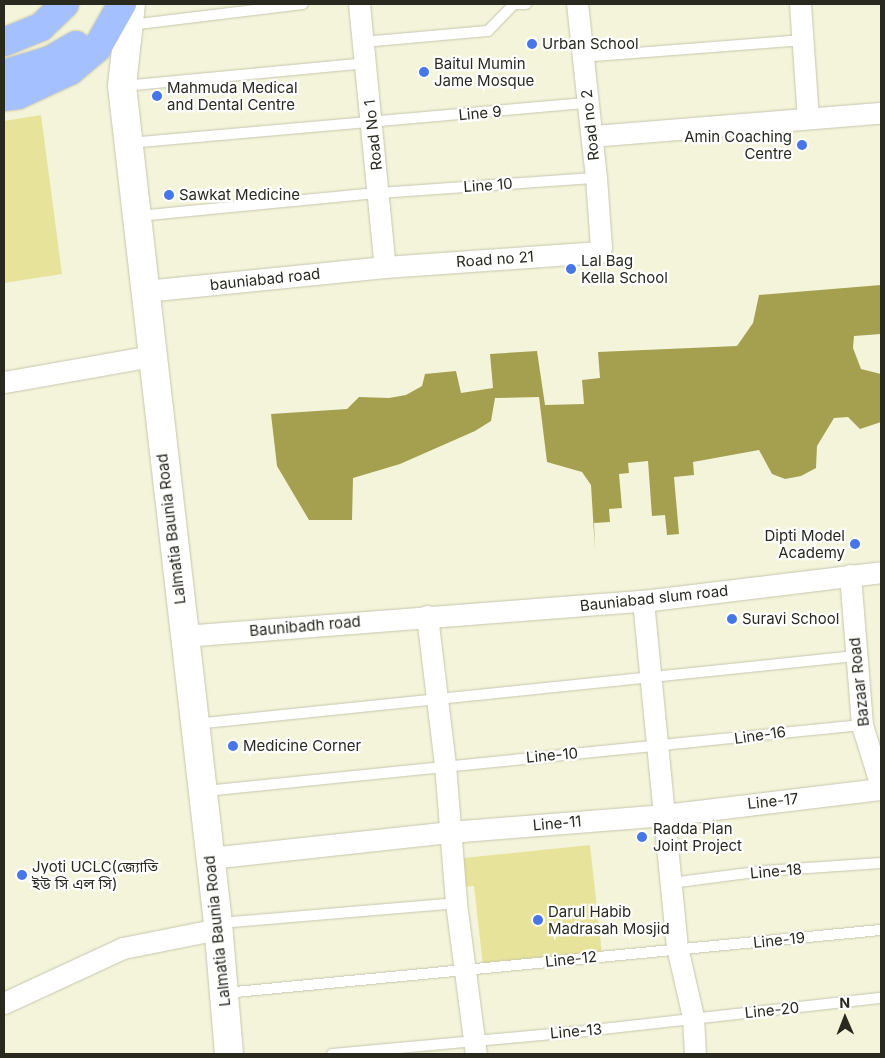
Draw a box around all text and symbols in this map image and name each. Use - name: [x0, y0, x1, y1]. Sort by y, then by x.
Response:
- place label: Urban School: [542, 35, 639, 53]
- marker: Urban School: [526, 38, 538, 50]
- place label: Baitul Mumin Jame Mosque: [434, 54, 534, 89]
- marker: Baitul Mumin Jame Mosque: [418, 66, 430, 78]
- place label: Mahmuda Medical and Dental Centre: [167, 78, 298, 113]
- street label: Road no 2: [577, 88, 603, 162]
- marker: Mahmuda Medical and Dental Centre: [151, 90, 163, 102]
- street label: Road No 1: [360, 99, 386, 171]
- street label: Line 9: [458, 102, 502, 124]
- place label: Amin Coaching Centre: [684, 127, 792, 162]
- marker: Amin Coaching Centre: [796, 139, 808, 151]
- street label: Line 10: [463, 174, 513, 196]
- place label: Sawkat Medicine: [179, 186, 300, 204]
- marker: Sawkat Medicine: [163, 189, 175, 201]
- street label: Road no 21: [456, 247, 534, 271]
- place label: Lal Bag Kella School: [581, 251, 668, 286]
- marker: Lal Bag Kella School: [565, 263, 577, 275]
- street label: bauniabad road: [209, 264, 321, 294]
- street label: Lalmatia Baunia Road: [153, 453, 189, 605]
- place label: Dipti Model Academy: [764, 526, 845, 561]
- marker: Dipti Model Academy: [849, 538, 861, 550]
- street label: Bauniabad slum road: [579, 581, 729, 615]
- place label: Suravi School: [742, 610, 839, 628]
- street label: Baunibadh road: [249, 612, 361, 640]
- marker: Suravi School: [726, 613, 738, 625]
- street label: Bazaar Road: [845, 637, 873, 727]
- street label: Line-16: [733, 722, 787, 748]
- place label: Medicine Corner: [243, 737, 361, 755]
- marker: Medicine Corner: [227, 740, 239, 752]
- street label: Line-10: [525, 744, 579, 766]
- street label: Line-17: [747, 789, 799, 813]
- street label: Line-11: [532, 812, 582, 834]
- place label: Radda Plan Joint Project: [653, 819, 742, 854]
- marker: Radda Plan Joint Project: [635, 830, 649, 844]
- street label: Lalmatia Baunia Road: [200, 855, 234, 1007]
- place label: Jyoti UCLC(জ্যোতি ইউ সি এল সি): [32, 857, 158, 892]
- street label: Line-18: [749, 860, 803, 882]
- marker: Jyoti UCLC(জ্যোতি ইউ সি এল সি): [16, 869, 28, 881]
- place label: Darul Habib Madrasah Mosjid: [548, 902, 670, 937]
- marker: Darul Habib Madrasah Mosjid: [532, 914, 544, 926]
- street label: Line-19: [752, 928, 806, 952]
- street label: Line-12: [544, 947, 598, 971]
- north arrow: [820, 993, 870, 1043]
- text: N: [839, 994, 850, 1011]
- street label: Line-20: [744, 998, 800, 1022]
- street label: Line-13: [549, 1020, 603, 1042]

